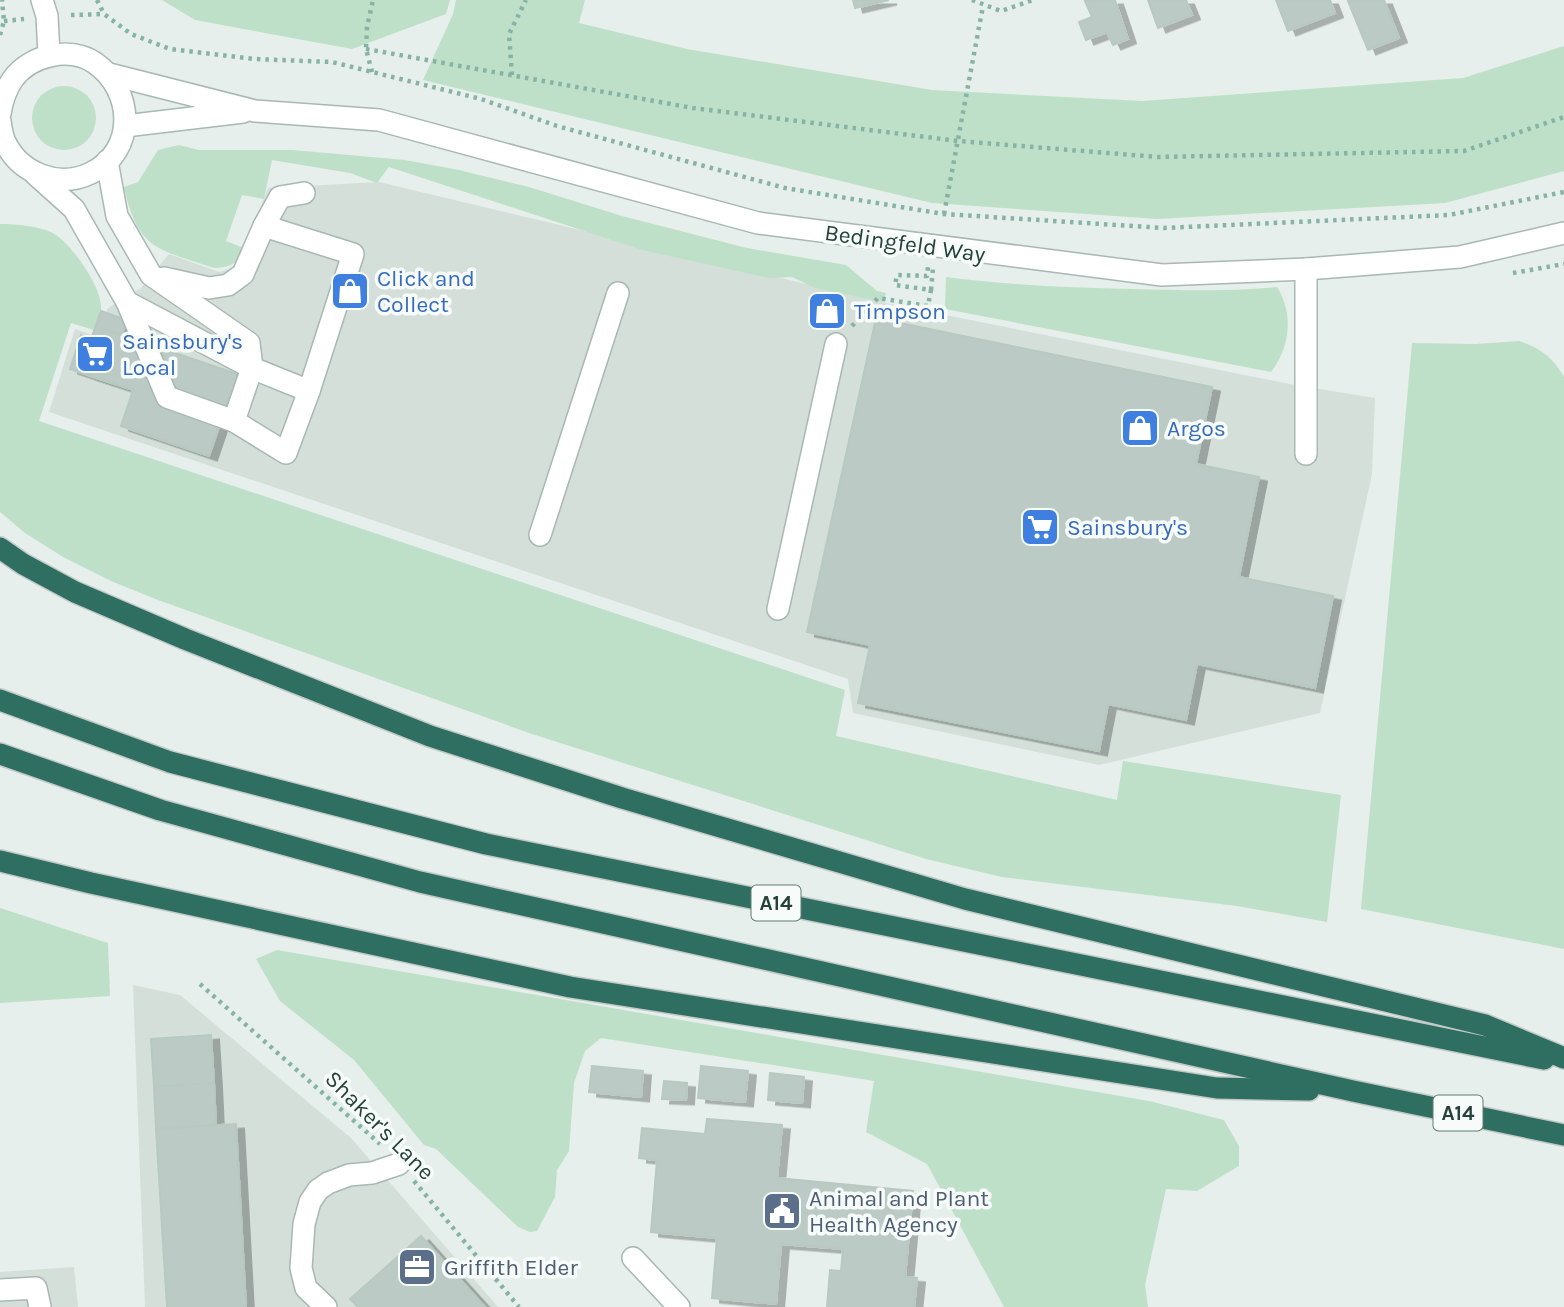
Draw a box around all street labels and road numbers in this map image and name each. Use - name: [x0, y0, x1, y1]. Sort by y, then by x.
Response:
- street label: Bedingfeld Way: [823, 219, 987, 268]
- road number: A14: [752, 886, 800, 920]
- street label: Shaker's Lane: [319, 1065, 440, 1186]
- road number: A14: [1434, 1096, 1482, 1130]

